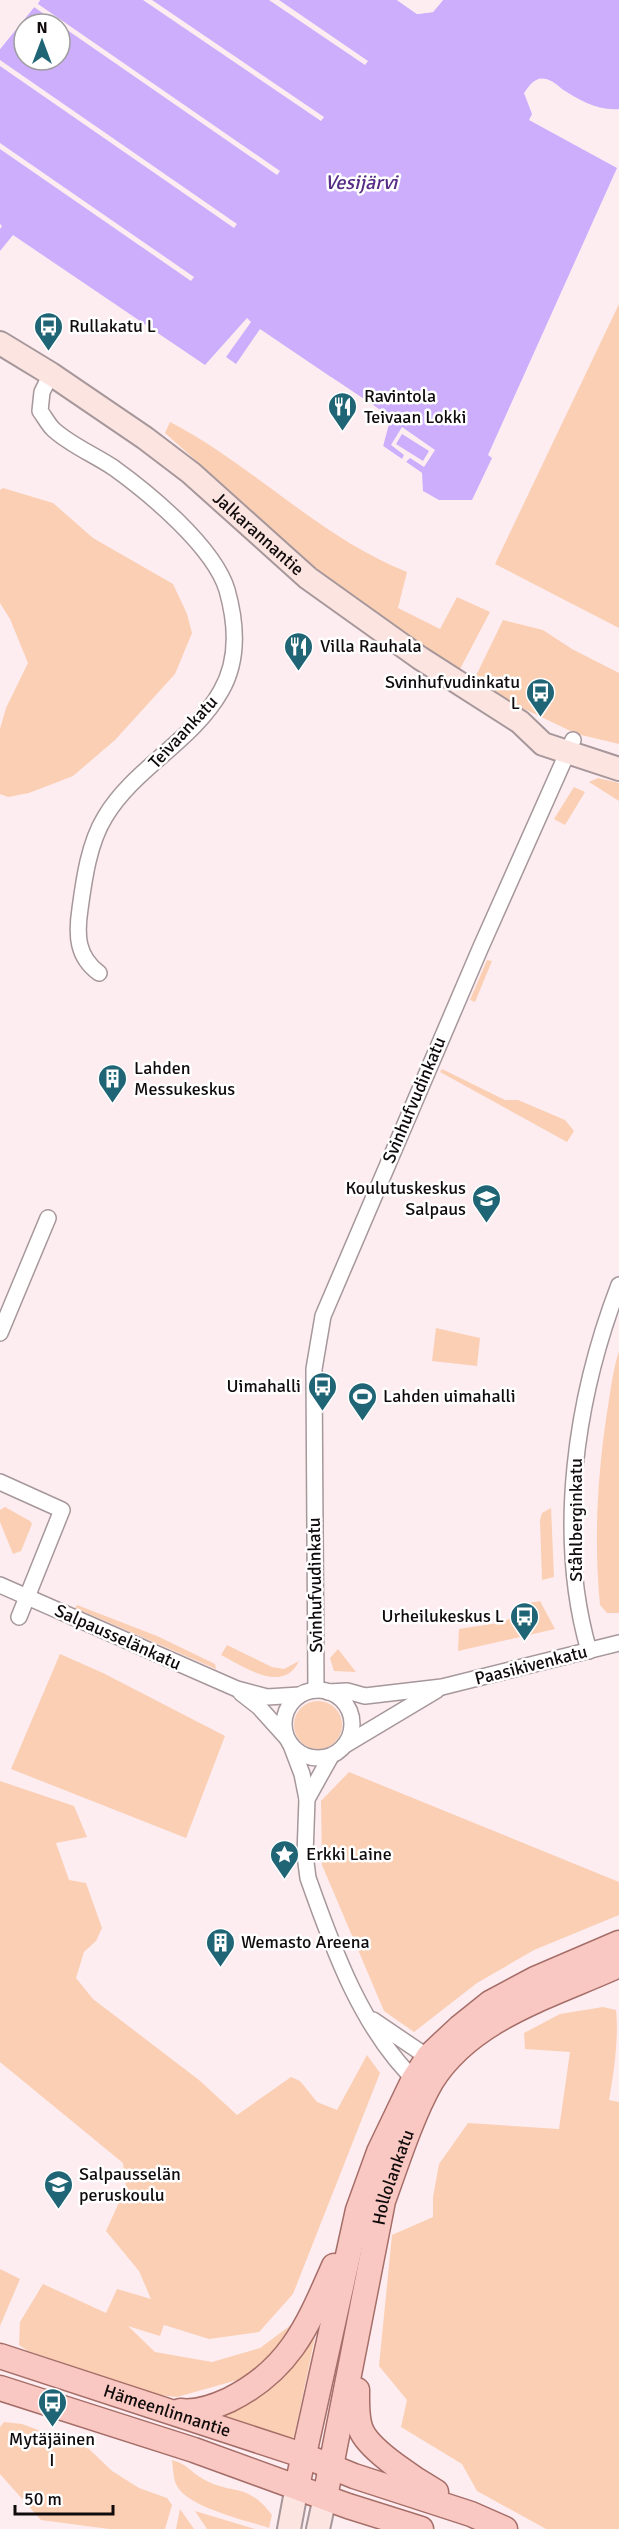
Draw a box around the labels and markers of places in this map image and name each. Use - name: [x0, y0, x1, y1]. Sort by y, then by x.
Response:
- bus stop icon: Rullakatu L: [32, 310, 64, 352]
- place label: Rullakatu L: [69, 315, 156, 337]
- place label: Ravintola Teivaan Lokki: [364, 385, 466, 428]
- restaurant icon: Ravintola Teivaan Lokki: [327, 390, 359, 432]
- restaurant icon: Villa Rauhala: [283, 630, 315, 672]
- place label: Villa Rauhala: [320, 635, 422, 657]
- place label: Svinhufvudinkatu L: [385, 671, 520, 714]
- bus stop icon: Svinhufvudinkatu L: [525, 676, 557, 718]
- place label: Lahden Messukeskus: [134, 1057, 235, 1100]
- building icon: Lahden Messukeskus: [97, 1062, 129, 1104]
- place label: Koulutuskeskus Salpaus: [345, 1177, 466, 1220]
- school or university icon: Koulutuskeskus Salpaus: [471, 1182, 503, 1224]
- bus stop icon: Uimahalli: [306, 1370, 338, 1412]
- place label: Uimahalli: [227, 1375, 301, 1397]
- sports icon: Lahden uimahalli: [346, 1380, 378, 1422]
- place label: Lahden uimahalli: [383, 1385, 516, 1407]
- bus stop icon: Urheilukeskus L: [509, 1600, 541, 1642]
- place label: Urheilukeskus L: [382, 1605, 504, 1627]
- place icon: Erkki Laine: [269, 1838, 301, 1880]
- place label: Erkki Laine: [306, 1843, 392, 1865]
- building icon: Wemasto Areena: [204, 1926, 236, 1968]
- place label: Wemasto Areena: [241, 1931, 370, 1953]
- place label: Salpausselän peruskoulu: [79, 2163, 181, 2206]
- school or university icon: Salpausselän peruskoulu: [42, 2168, 74, 2210]
- bus stop icon: Mytäjäinen I: [36, 2386, 68, 2428]
- place label: Mytäjäinen I: [9, 2428, 95, 2471]

